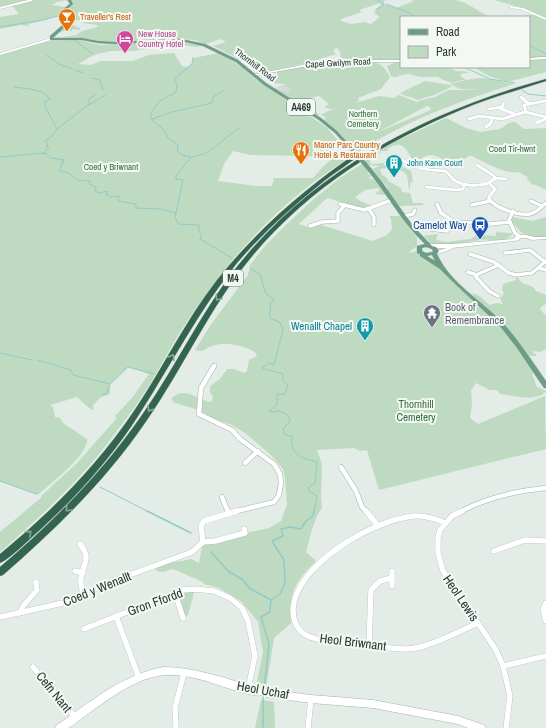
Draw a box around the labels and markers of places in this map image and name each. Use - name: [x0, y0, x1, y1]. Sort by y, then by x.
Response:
- bar icon: Traveller's Rest: [57, 7, 77, 32]
- place label: Traveller's Rest: [80, 11, 131, 23]
- place label: New House Country Hotel: [138, 28, 183, 50]
- hotel icon: New House Country Hotel: [115, 29, 135, 54]
- place label: Manor Parc Country Hotel & Restaurant: [314, 139, 380, 161]
- restaurant icon: Manor Parc Country Hotel & Restaurant: [291, 140, 311, 165]
- building icon: John Kane Court: [384, 153, 404, 178]
- place label: John Kane Court: [407, 157, 462, 169]
- bus stop icon: Camelot Way: [470, 215, 490, 240]
- place label: Camelot Way: [413, 218, 467, 232]
- place label: Book of Remembrance: [445, 300, 504, 327]
- temple icon: Book of Remembrance: [422, 303, 442, 328]
- building icon: Wenallt Chapel: [355, 316, 375, 341]
- place label: Wenallt Chapel: [291, 319, 352, 333]

